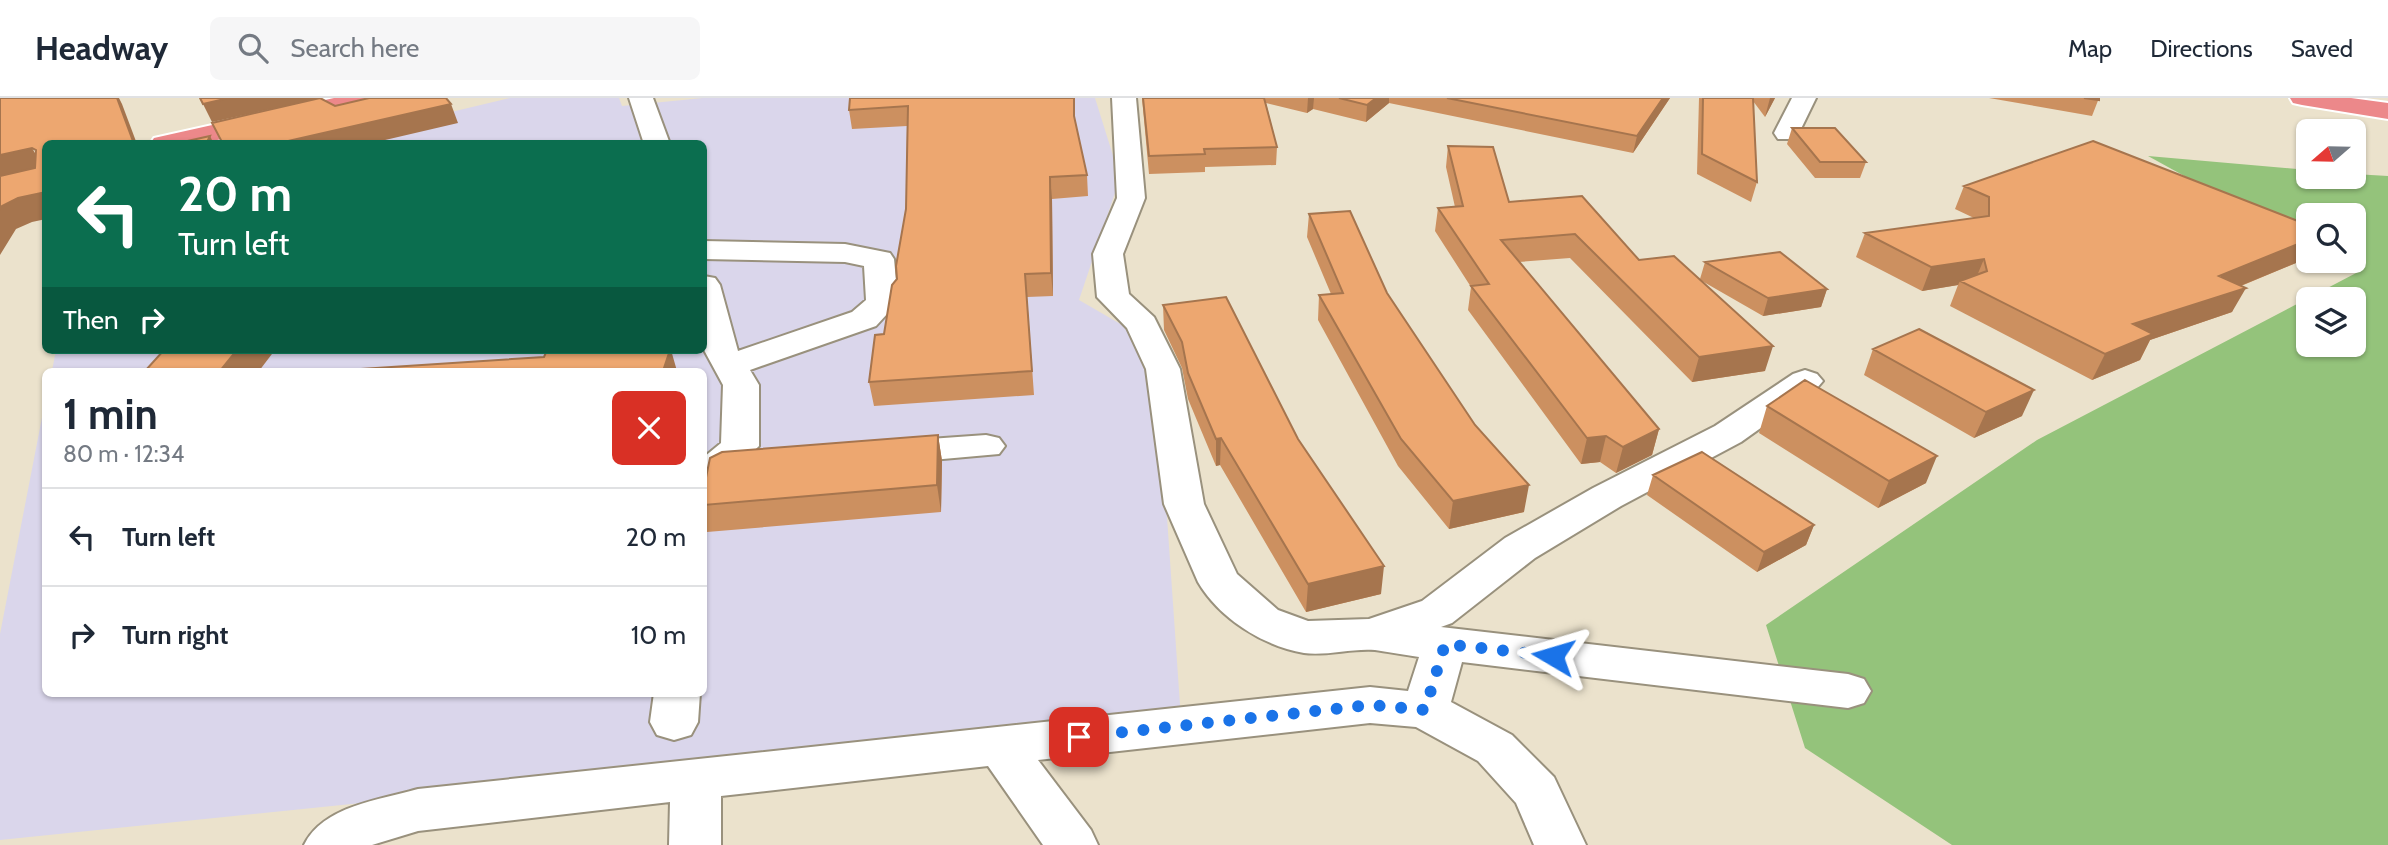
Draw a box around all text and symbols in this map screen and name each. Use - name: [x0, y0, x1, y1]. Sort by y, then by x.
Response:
- search box: [210, 17, 700, 80]
- text: Headway: [35, 28, 168, 68]
- icon: search: [234, 29, 272, 67]
- text: Search here: [290, 32, 419, 64]
- text: Map: [2068, 34, 2112, 63]
- text: Directions: [2150, 34, 2253, 63]
- text: Saved: [2291, 34, 2353, 63]
- north arrow: [2296, 119, 2366, 189]
- map controls: [2296, 119, 2366, 357]
- text: 20 m: [178, 164, 292, 223]
- icon: left: [63, 168, 154, 259]
- button: search: [2296, 203, 2366, 273]
- text: Turn left: [178, 224, 289, 263]
- button: layers: [2296, 287, 2366, 357]
- icon: right: [133, 301, 171, 339]
- text: Then: [63, 304, 119, 336]
- text: 1 min: [63, 388, 158, 440]
- button: close: [612, 391, 686, 465]
- text: 80 m · 12:34: [63, 440, 184, 468]
- icon: left: [63, 518, 101, 556]
- text: Turn left: [122, 521, 215, 553]
- text: 20 m: [626, 521, 686, 553]
- icon: right: [63, 616, 101, 654]
- text: Turn right: [122, 619, 228, 651]
- text: 10 m: [631, 619, 686, 651]
- position arrow: [1516, 619, 1590, 693]
- pin: [1049, 707, 1109, 767]
- icon: arrive: [1060, 718, 1098, 756]

